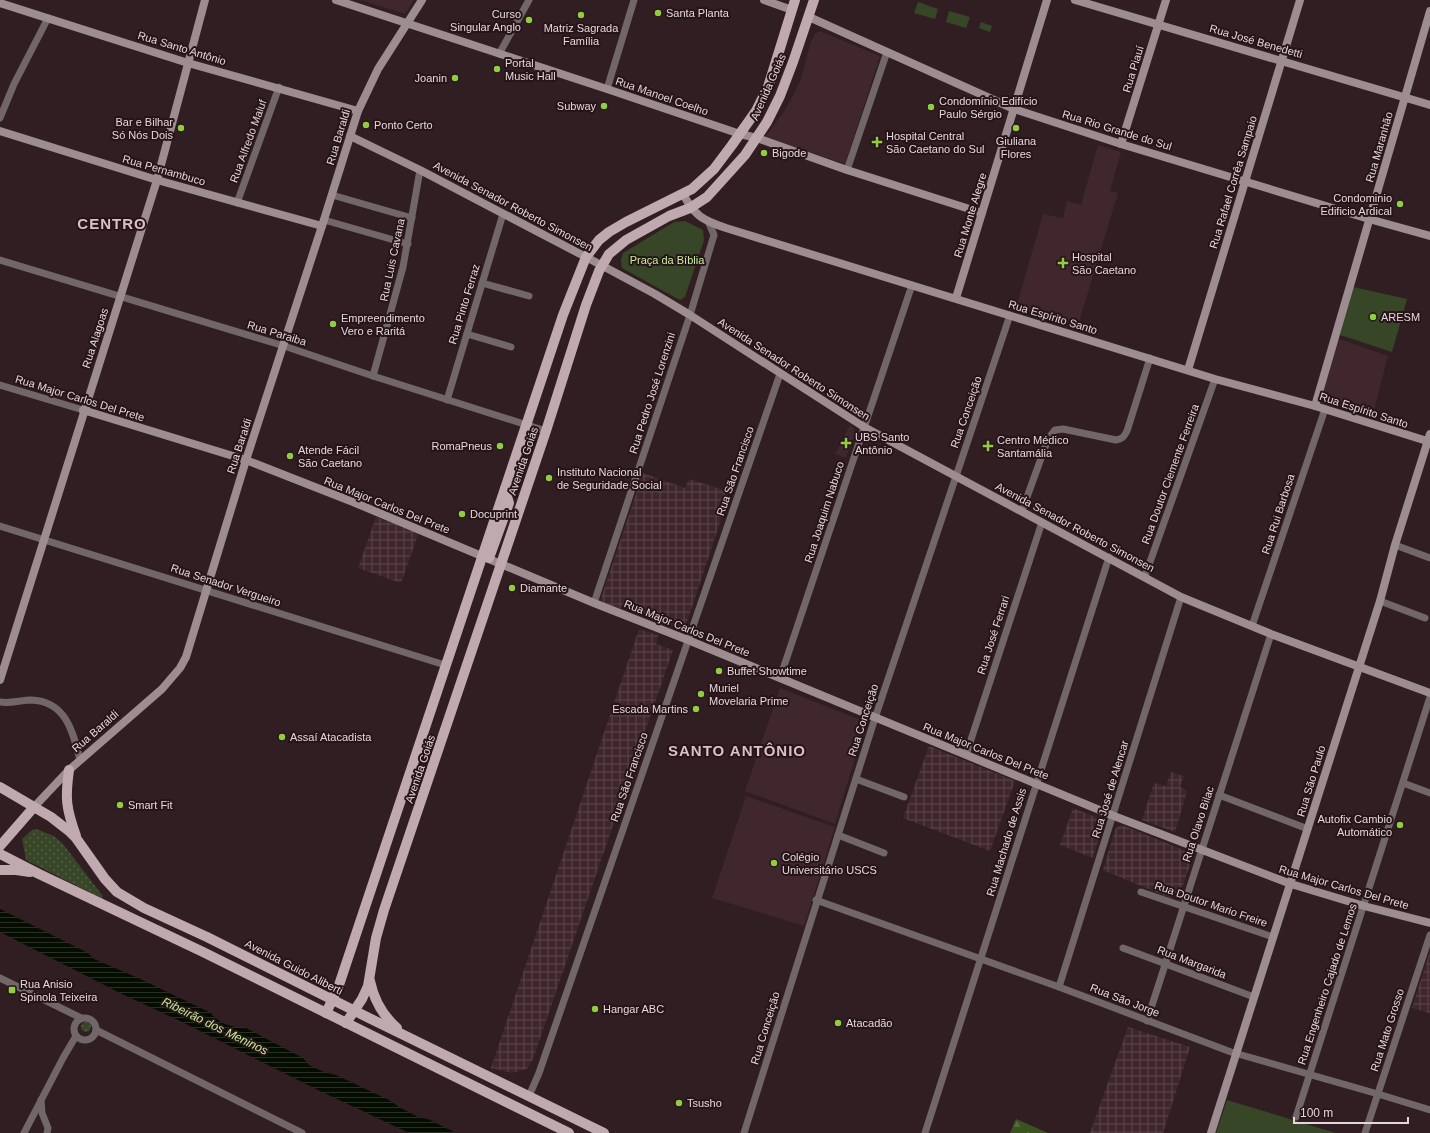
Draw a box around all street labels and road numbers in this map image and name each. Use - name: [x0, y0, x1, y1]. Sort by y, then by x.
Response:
- street label: Rua José Benedetti: [1208, 22, 1304, 60]
- street label: Rua Santo Antônio: [136, 29, 228, 67]
- street label: Rua Piauí: [1120, 44, 1146, 94]
- street label: Avenida Goiás: [748, 52, 788, 122]
- street label: Rua Manoel Coelho: [614, 74, 710, 118]
- street label: Rua Alfredo Maluf: [227, 97, 269, 184]
- street label: Rua Baraldi: [324, 108, 352, 166]
- street label: Rua Rio Grande do Sul: [1061, 108, 1173, 152]
- street label: Rua Maranhão: [1363, 110, 1395, 184]
- street label: Rua Rafael Corrêa Sampaio: [1207, 114, 1259, 250]
- street label: Rua Pernambuco: [121, 152, 207, 188]
- street label: Avenida Senador Roberto Simonsen: [431, 159, 595, 253]
- street label: Rua Monte Alegre: [951, 171, 989, 259]
- street label: Rua Luis Cavana: [377, 217, 407, 303]
- street label: Rua Pinto Ferraz: [446, 262, 482, 346]
- street label: Rua Espírito Santo: [1007, 298, 1099, 336]
- street label: Rua Alagoas: [80, 306, 110, 370]
- street label: Avenida Senador Roberto Simonsen: [716, 315, 872, 423]
- street label: Rua Paraiba: [246, 318, 309, 348]
- street label: Rua Pedro José Lorenzini: [627, 331, 677, 455]
- street label: Rua Major Carlos Del Prete: [14, 373, 146, 423]
- street label: Rua Conceição: [948, 374, 984, 450]
- street label: Rua Espírito Santo: [1318, 390, 1410, 430]
- street label: Rua Doutor Clemente Ferreira: [1139, 402, 1201, 546]
- street label: Rua Baraldi: [224, 417, 254, 475]
- street label: Avenida Goiás: [506, 425, 540, 497]
- street label: Rua São Francisco: [714, 425, 756, 517]
- street label: Rua Joaquim Nabuco: [802, 460, 846, 564]
- street label: Rua Rui Barbosa: [1259, 471, 1297, 556]
- street label: Rua Major Carlos Del Prete: [322, 474, 452, 536]
- street label: Avenida Senador Roberto Simonsen: [993, 480, 1157, 574]
- street label: Rua Senador Vergueiro: [169, 562, 283, 608]
- street label: Rua José Ferrari: [975, 594, 1011, 676]
- street label: Rua Major Carlos Del Prete: [622, 597, 752, 659]
- street label: Rua Conceição: [846, 682, 880, 758]
- street label: Rua Baraldi: [69, 708, 121, 754]
- street label: Rua Major Carlos Del Prete: [921, 720, 1051, 782]
- street label: Rua São Francisco: [608, 731, 650, 823]
- street label: Avenida Goiás: [403, 733, 437, 805]
- street label: Rua José de Alencar: [1089, 738, 1131, 839]
- street label: Rua São Paulo: [1294, 744, 1328, 818]
- street label: Rua Olavo Bilac: [1180, 784, 1216, 863]
- street label: Rua Machado de Assis: [984, 786, 1028, 898]
- street label: Rua Major Carlos Del Prete: [1278, 863, 1410, 911]
- street label: Rua Doutor Mario Freire: [1153, 879, 1269, 929]
- street label: Rua Engenheiro Cajado de Lemos: [1295, 901, 1359, 1066]
- street label: Avenida Guido Aliberti: [243, 937, 345, 997]
- street label: Rua Margarida: [1156, 943, 1229, 981]
- street label: Rua São Jorge: [1089, 981, 1161, 1019]
- street label: Rua Mato Grosso: [1368, 987, 1406, 1073]
- street label: Rua Conceição: [748, 990, 782, 1066]

